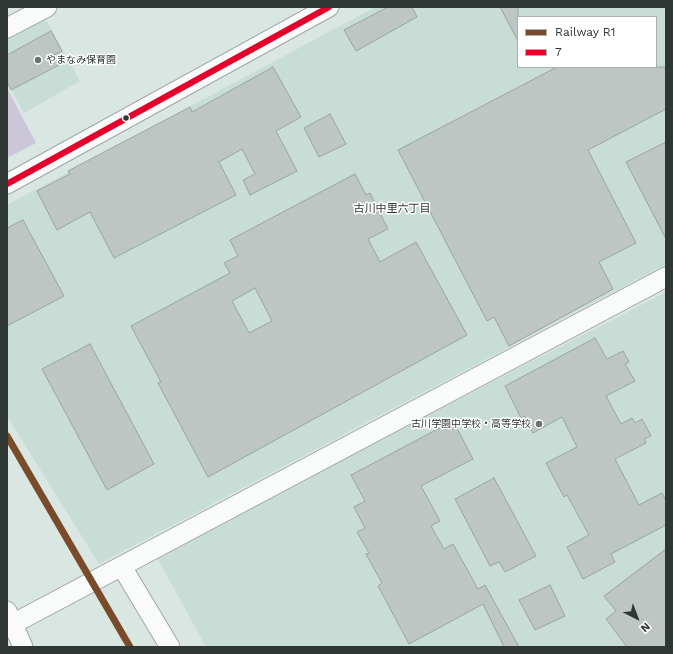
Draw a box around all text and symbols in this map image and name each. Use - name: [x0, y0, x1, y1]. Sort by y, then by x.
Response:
- legend: [517, 16, 657, 68]
- text: Railway R1: [555, 25, 615, 39]
- text: 7: [555, 45, 562, 59]
- place label: やまなみ保育園: [46, 54, 116, 66]
- marker: やまなみ保育園: [33, 55, 43, 65]
- unlabelled marker: [121, 113, 131, 123]
- district label: 古川中里六丁目: [354, 202, 430, 216]
- place label: 古川学園中学校・高等学校: [411, 418, 531, 430]
- marker: 古川学園中学校・高等学校: [534, 419, 544, 429]
- north arrow: [617, 598, 657, 638]
- text: N: [638, 620, 653, 635]

